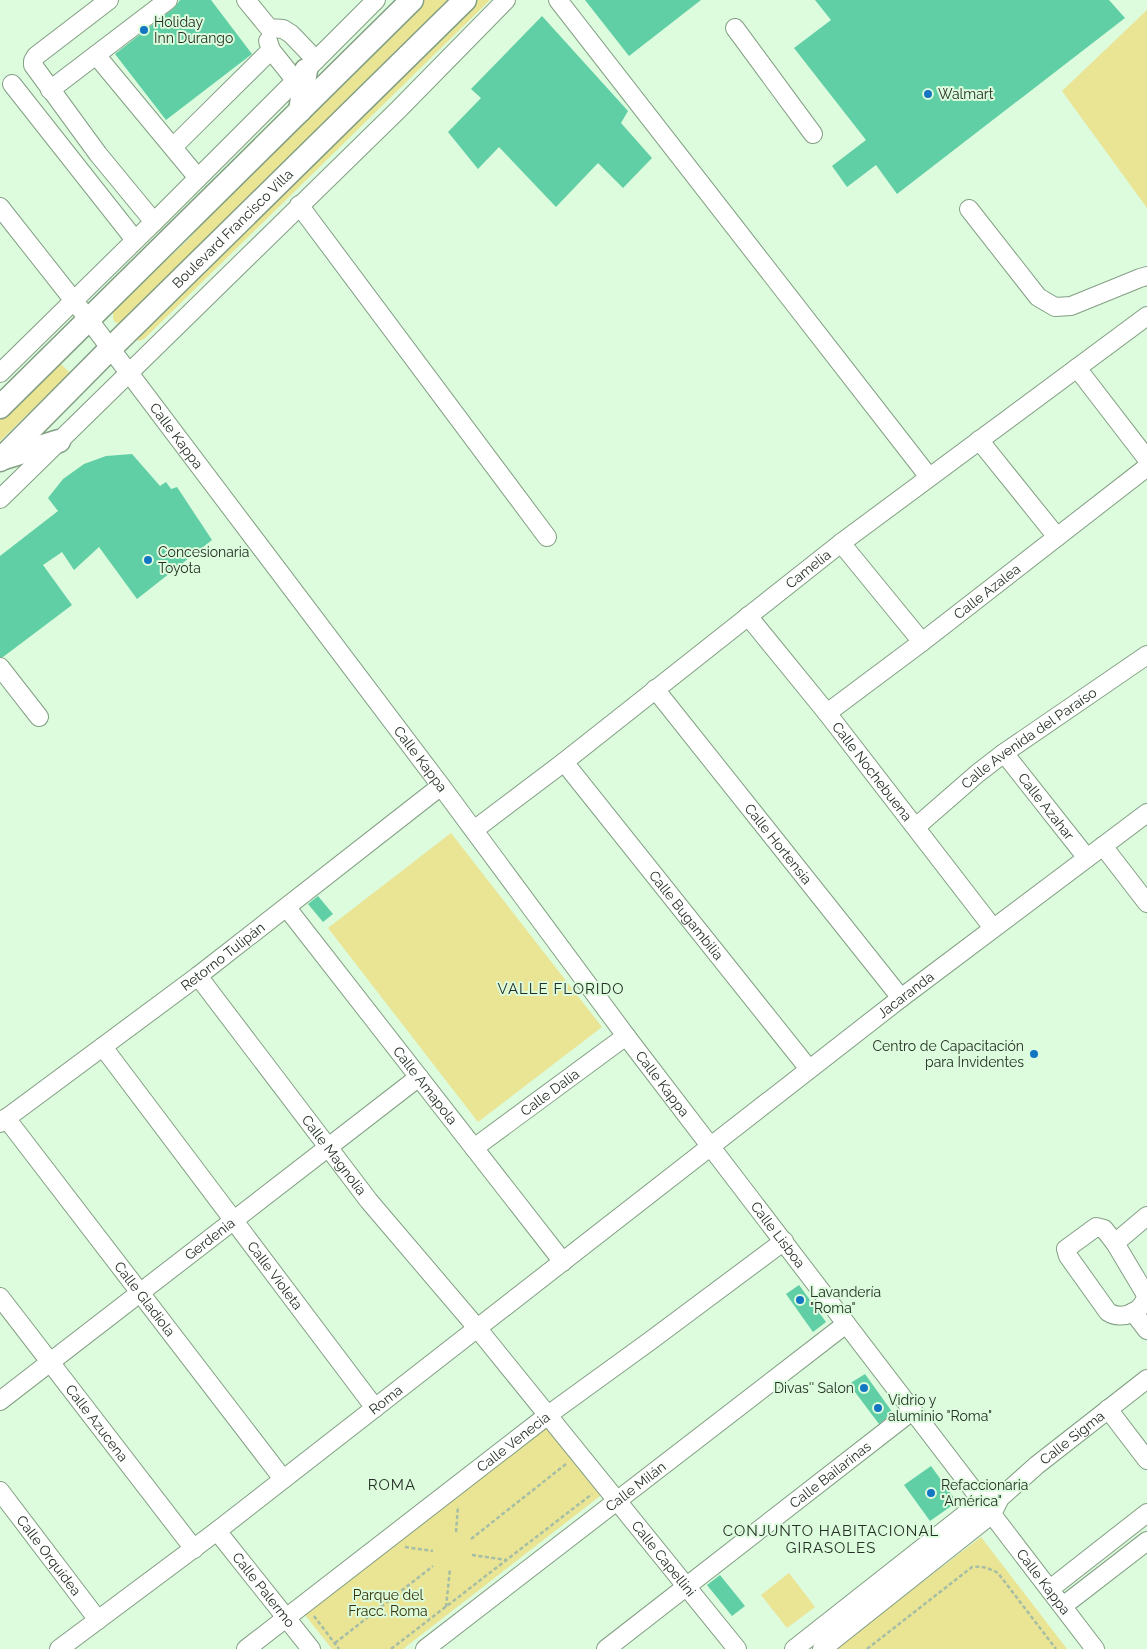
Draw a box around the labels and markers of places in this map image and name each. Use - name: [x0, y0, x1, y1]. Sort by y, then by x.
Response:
- place label: Holiday Inn Durango: [154, 14, 233, 46]
- marker: Holiday Inn Durango: [138, 24, 150, 36]
- place label: Walmart: [938, 86, 994, 102]
- marker: Walmart: [922, 88, 934, 100]
- place label: Concesionaria Toyota: [158, 544, 249, 576]
- marker: Concesionaria Toyota: [142, 554, 154, 566]
- place label: Centro de Capacitación para Invidentes: [873, 1038, 1024, 1070]
- marker: Centro de Capacitación para Invidentes: [1028, 1048, 1040, 1060]
- place label: Lavandería "Roma": [810, 1284, 881, 1316]
- marker: Lavandería "Roma": [794, 1294, 806, 1306]
- place label: Divas'' Salon: [774, 1380, 854, 1396]
- marker: Divas'' Salon: [858, 1382, 870, 1394]
- place label: Vidrio y aluminio "Roma": [888, 1392, 992, 1424]
- marker: Vidrio y aluminio "Roma": [872, 1402, 884, 1414]
- place label: Refaccionaria "América": [941, 1477, 1028, 1509]
- marker: Refaccionaria "América": [925, 1487, 937, 1499]

